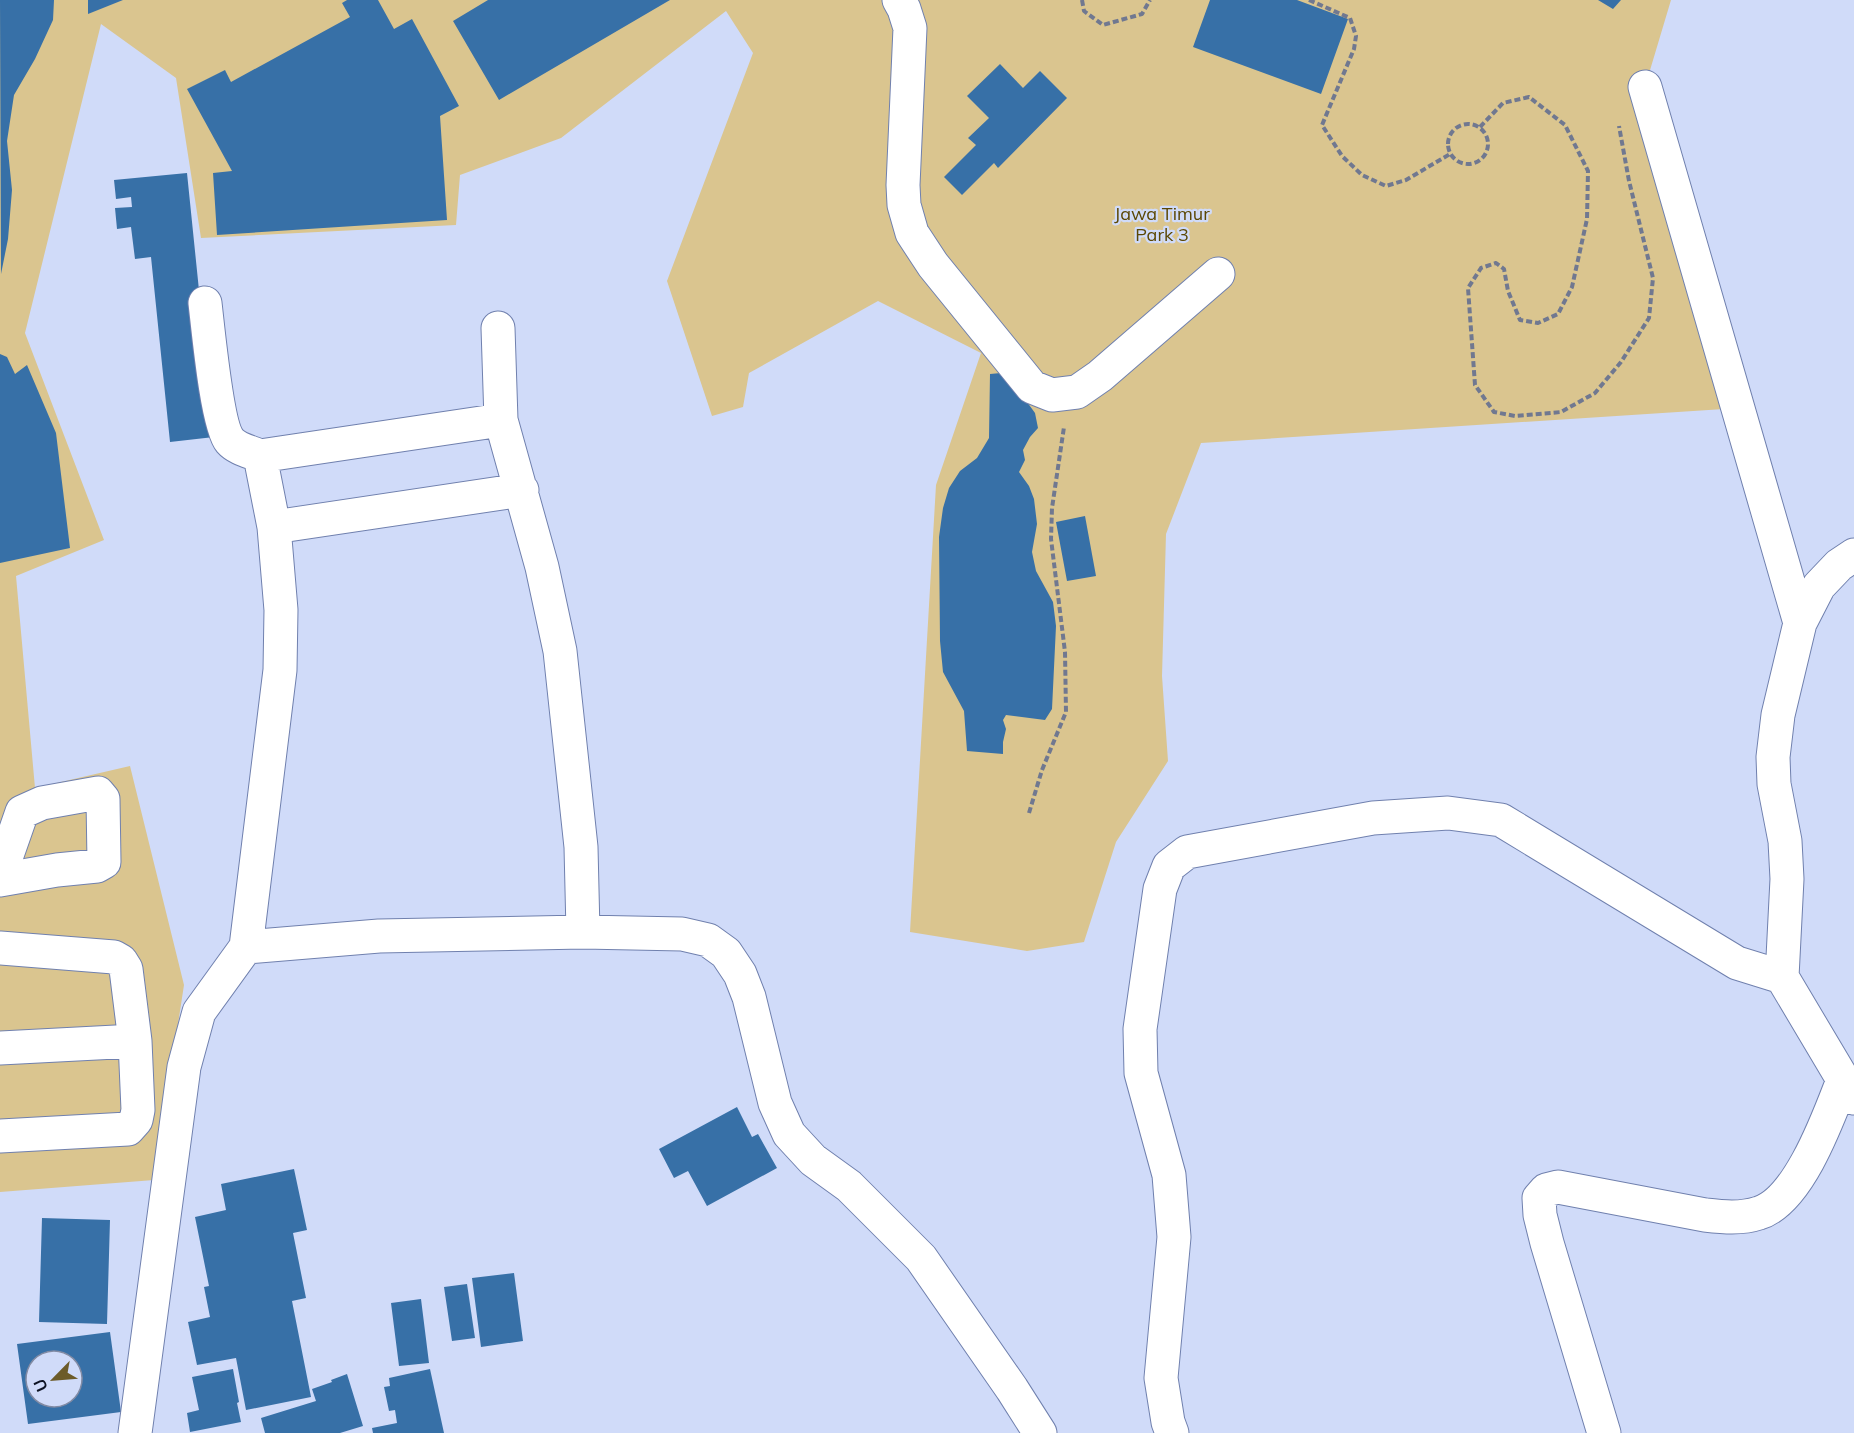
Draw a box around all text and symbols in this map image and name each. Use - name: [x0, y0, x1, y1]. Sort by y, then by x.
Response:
- park label: Jawa Timur Park 3: [1114, 202, 1210, 246]
- north arrow: [24, 1349, 84, 1409]
- text: U: [29, 1376, 52, 1395]

